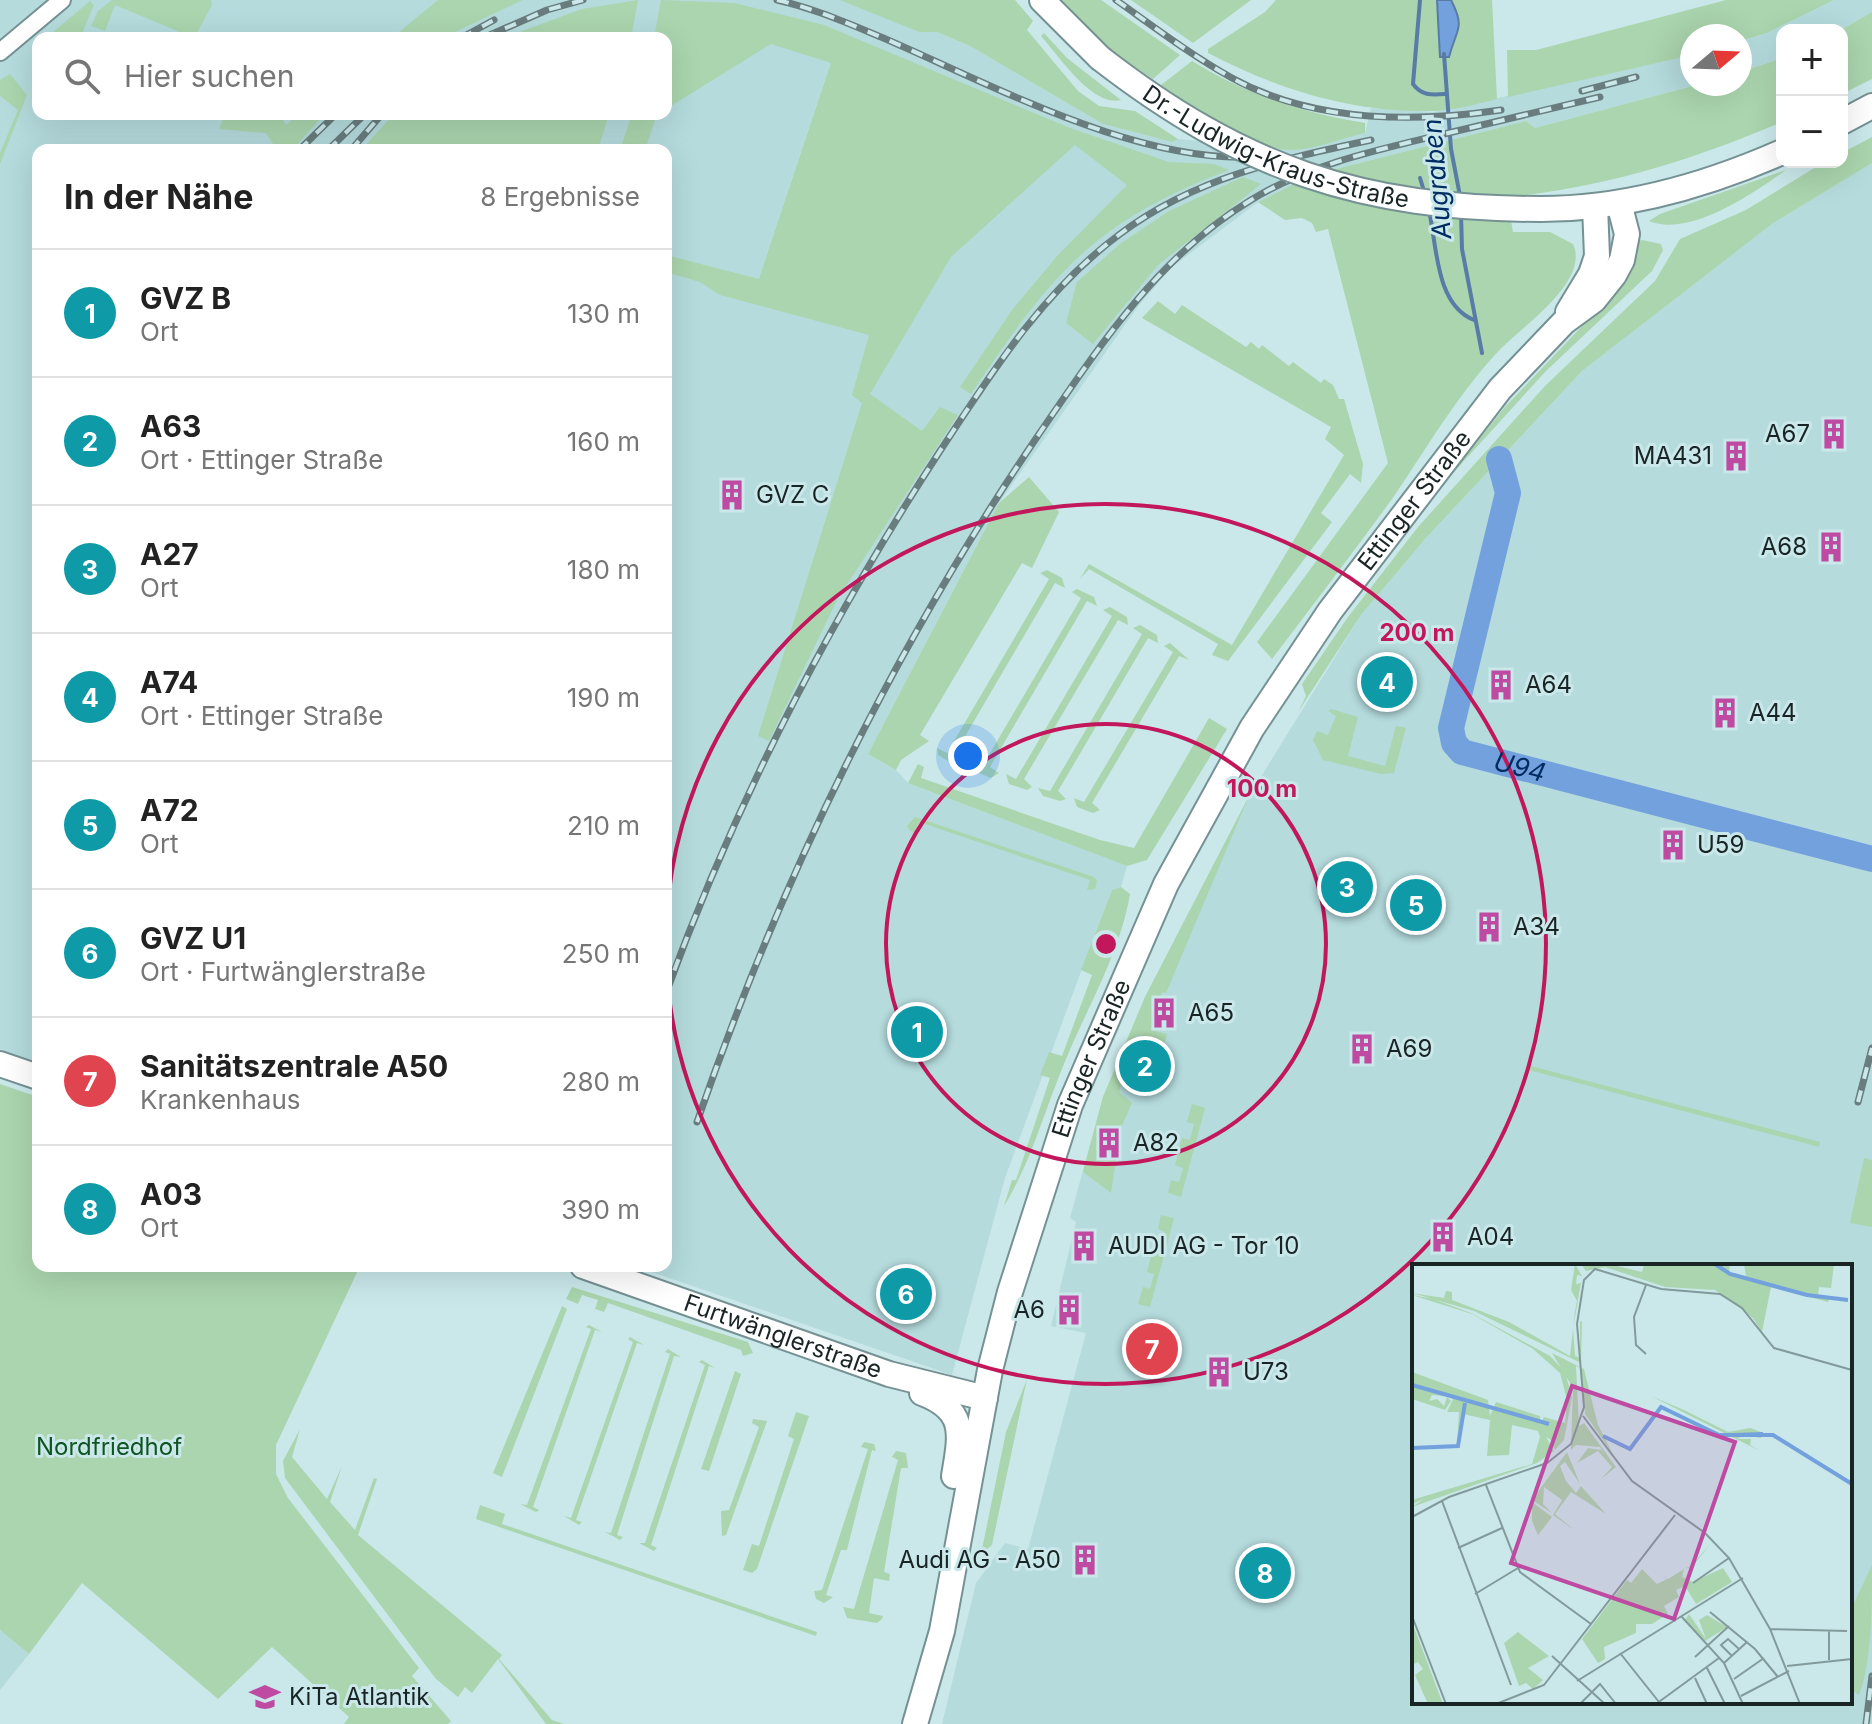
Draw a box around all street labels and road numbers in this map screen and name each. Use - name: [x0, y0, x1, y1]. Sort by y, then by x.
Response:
- street label: Dr.-Ludwig-Kraus-Straße: [1137, 79, 1411, 214]
- street label: Ettinger Straße: [1351, 424, 1477, 576]
- street label: Ettinger Straße: [1045, 975, 1137, 1141]
- street label: Furtwänglerstraße: [680, 1288, 886, 1384]

